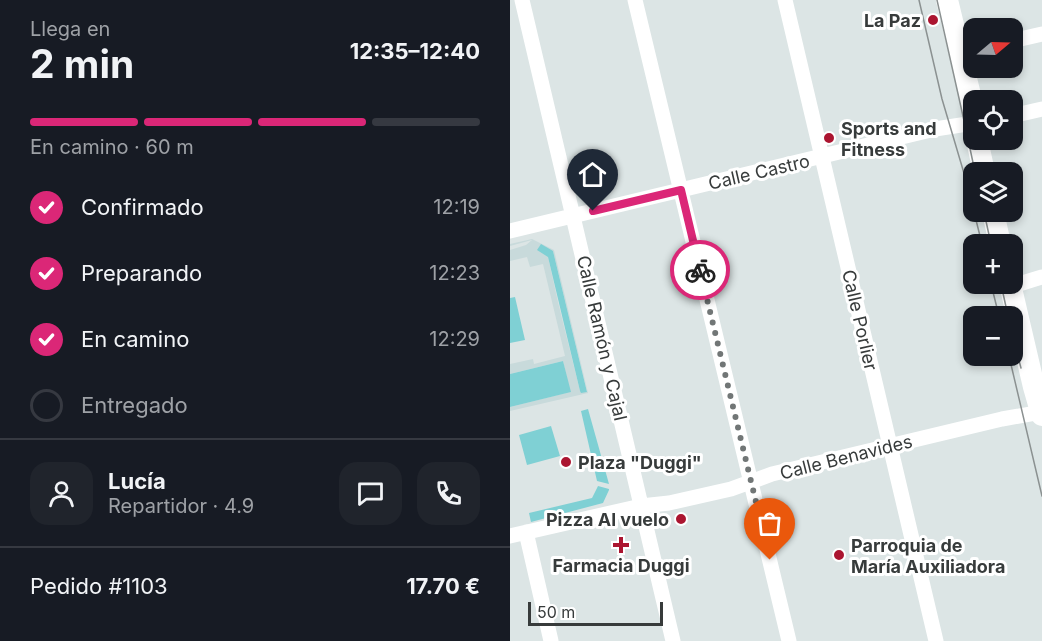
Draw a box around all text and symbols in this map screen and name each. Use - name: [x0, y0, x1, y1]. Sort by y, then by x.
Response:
- place label: La Paz: [864, 10, 921, 31]
- marker: La Paz: [926, 13, 940, 27]
- text: Llega en: [30, 17, 110, 41]
- north arrow: [963, 18, 1023, 78]
- map controls: [963, 18, 1023, 366]
- text: 12:35–12:40: [350, 38, 480, 64]
- text: 2 min: [30, 40, 134, 87]
- button: locate: [963, 90, 1023, 150]
- place label: Sports and Fitness: [841, 118, 937, 160]
- marker: Sports and Fitness: [822, 131, 836, 145]
- text: En camino · 60 m: [30, 135, 194, 159]
- pin: [567, 149, 618, 211]
- street label: Calle Castro: [706, 150, 812, 194]
- icon: home: [576, 158, 609, 191]
- button: layers: [963, 162, 1023, 222]
- icon: check: [30, 191, 63, 224]
- text: Confirmado: [81, 194, 204, 220]
- text: 12:19: [433, 195, 480, 219]
- button: +: [963, 234, 1023, 294]
- courier: [670, 240, 730, 300]
- street label: Calle Ramón y Cajal: [573, 253, 631, 423]
- icon: bike: [684, 254, 717, 287]
- icon: check: [30, 257, 63, 290]
- text: Preparando: [81, 260, 202, 286]
- text: 12:23: [429, 261, 480, 285]
- street label: Calle Porlier: [838, 268, 882, 373]
- button: −: [963, 306, 1023, 366]
- icon: check: [30, 323, 63, 356]
- text: En camino: [81, 326, 189, 352]
- text: 12:29: [429, 327, 480, 351]
- text: Entregado: [81, 392, 188, 418]
- street label: Calle Benavides: [778, 430, 914, 484]
- place label: Plaza "Duggi": [578, 452, 702, 473]
- marker: Plaza "Duggi": [559, 455, 573, 469]
- button: person: [30, 462, 93, 525]
- button: chat: [339, 462, 402, 525]
- button: phone: [417, 462, 480, 525]
- text: Lucía: [108, 468, 166, 494]
- text: Repartidor · 4.9: [108, 494, 254, 518]
- pin: [744, 498, 795, 560]
- icon: bag: [753, 507, 786, 540]
- place label: Pizza Al vuelo: [546, 509, 669, 530]
- marker: Pizza Al vuelo: [674, 512, 688, 526]
- place label: Parroquia de María Auxiliadora: [851, 535, 1005, 577]
- marker: Farmacia Duggi: [614, 538, 628, 552]
- marker: Parroquia de María Auxiliadora: [832, 548, 846, 562]
- place label: Farmacia Duggi: [552, 555, 690, 576]
- text: Pedido #1103: [30, 573, 168, 599]
- text: 17.70 €: [406, 573, 480, 599]
- scale bar: [528, 599, 663, 626]
- text: 50 m: [537, 602, 575, 622]

